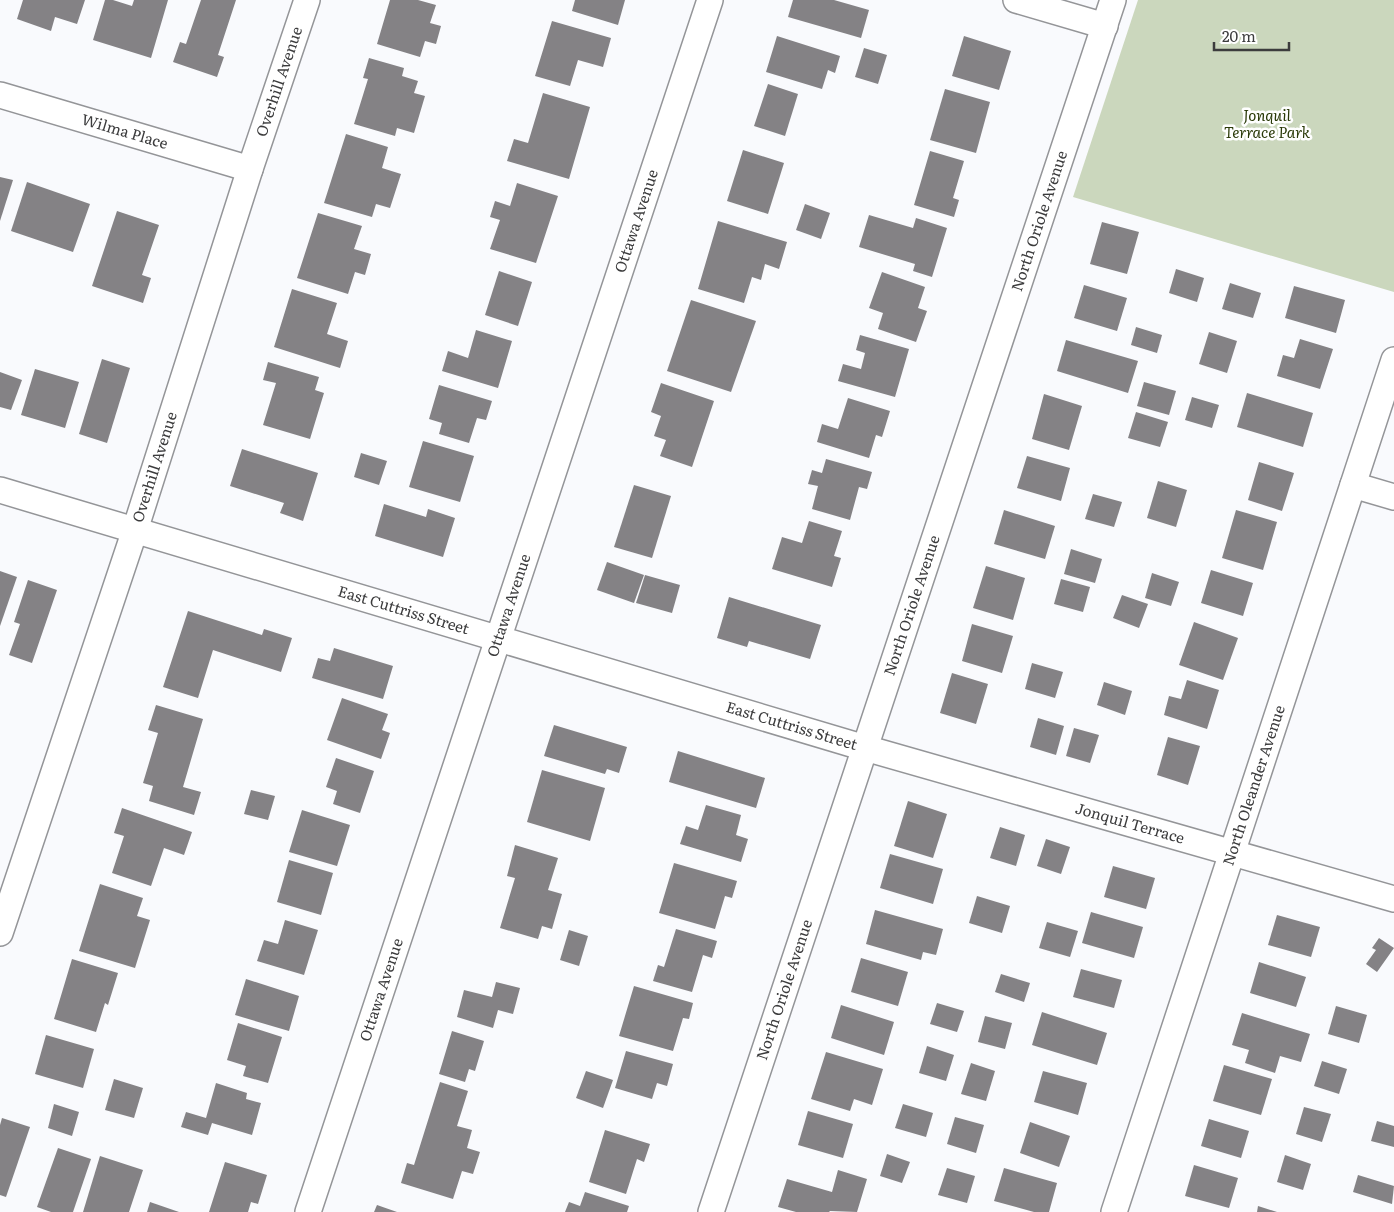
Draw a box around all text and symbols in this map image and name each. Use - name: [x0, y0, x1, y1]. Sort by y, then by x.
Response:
- scale bar: [1214, 20, 1289, 52]
- street label: Overhill Avenue: [249, 23, 307, 139]
- text: 20 m: [1222, 24, 1256, 47]
- park label: Jonquil Terrace Park: [1224, 103, 1311, 143]
- street label: Wilma Place: [79, 107, 171, 154]
- street label: North Oriole Avenue: [1004, 147, 1072, 294]
- street label: Ottawa Avenue: [607, 166, 663, 275]
- street label: Overhill Avenue: [125, 408, 182, 525]
- street label: North Oriole Avenue: [877, 531, 945, 678]
- street label: Ottawa Avenue: [480, 550, 536, 660]
- street label: East Cuttriss Street: [335, 578, 472, 639]
- street label: East Cuttriss Street: [724, 694, 860, 755]
- street label: North Oleander Avenue: [1216, 701, 1290, 868]
- street label: Jonquil Terrace: [1073, 796, 1188, 849]
- street label: North Oriole Avenue: [749, 916, 817, 1063]
- street label: Ottawa Avenue: [352, 935, 408, 1044]

